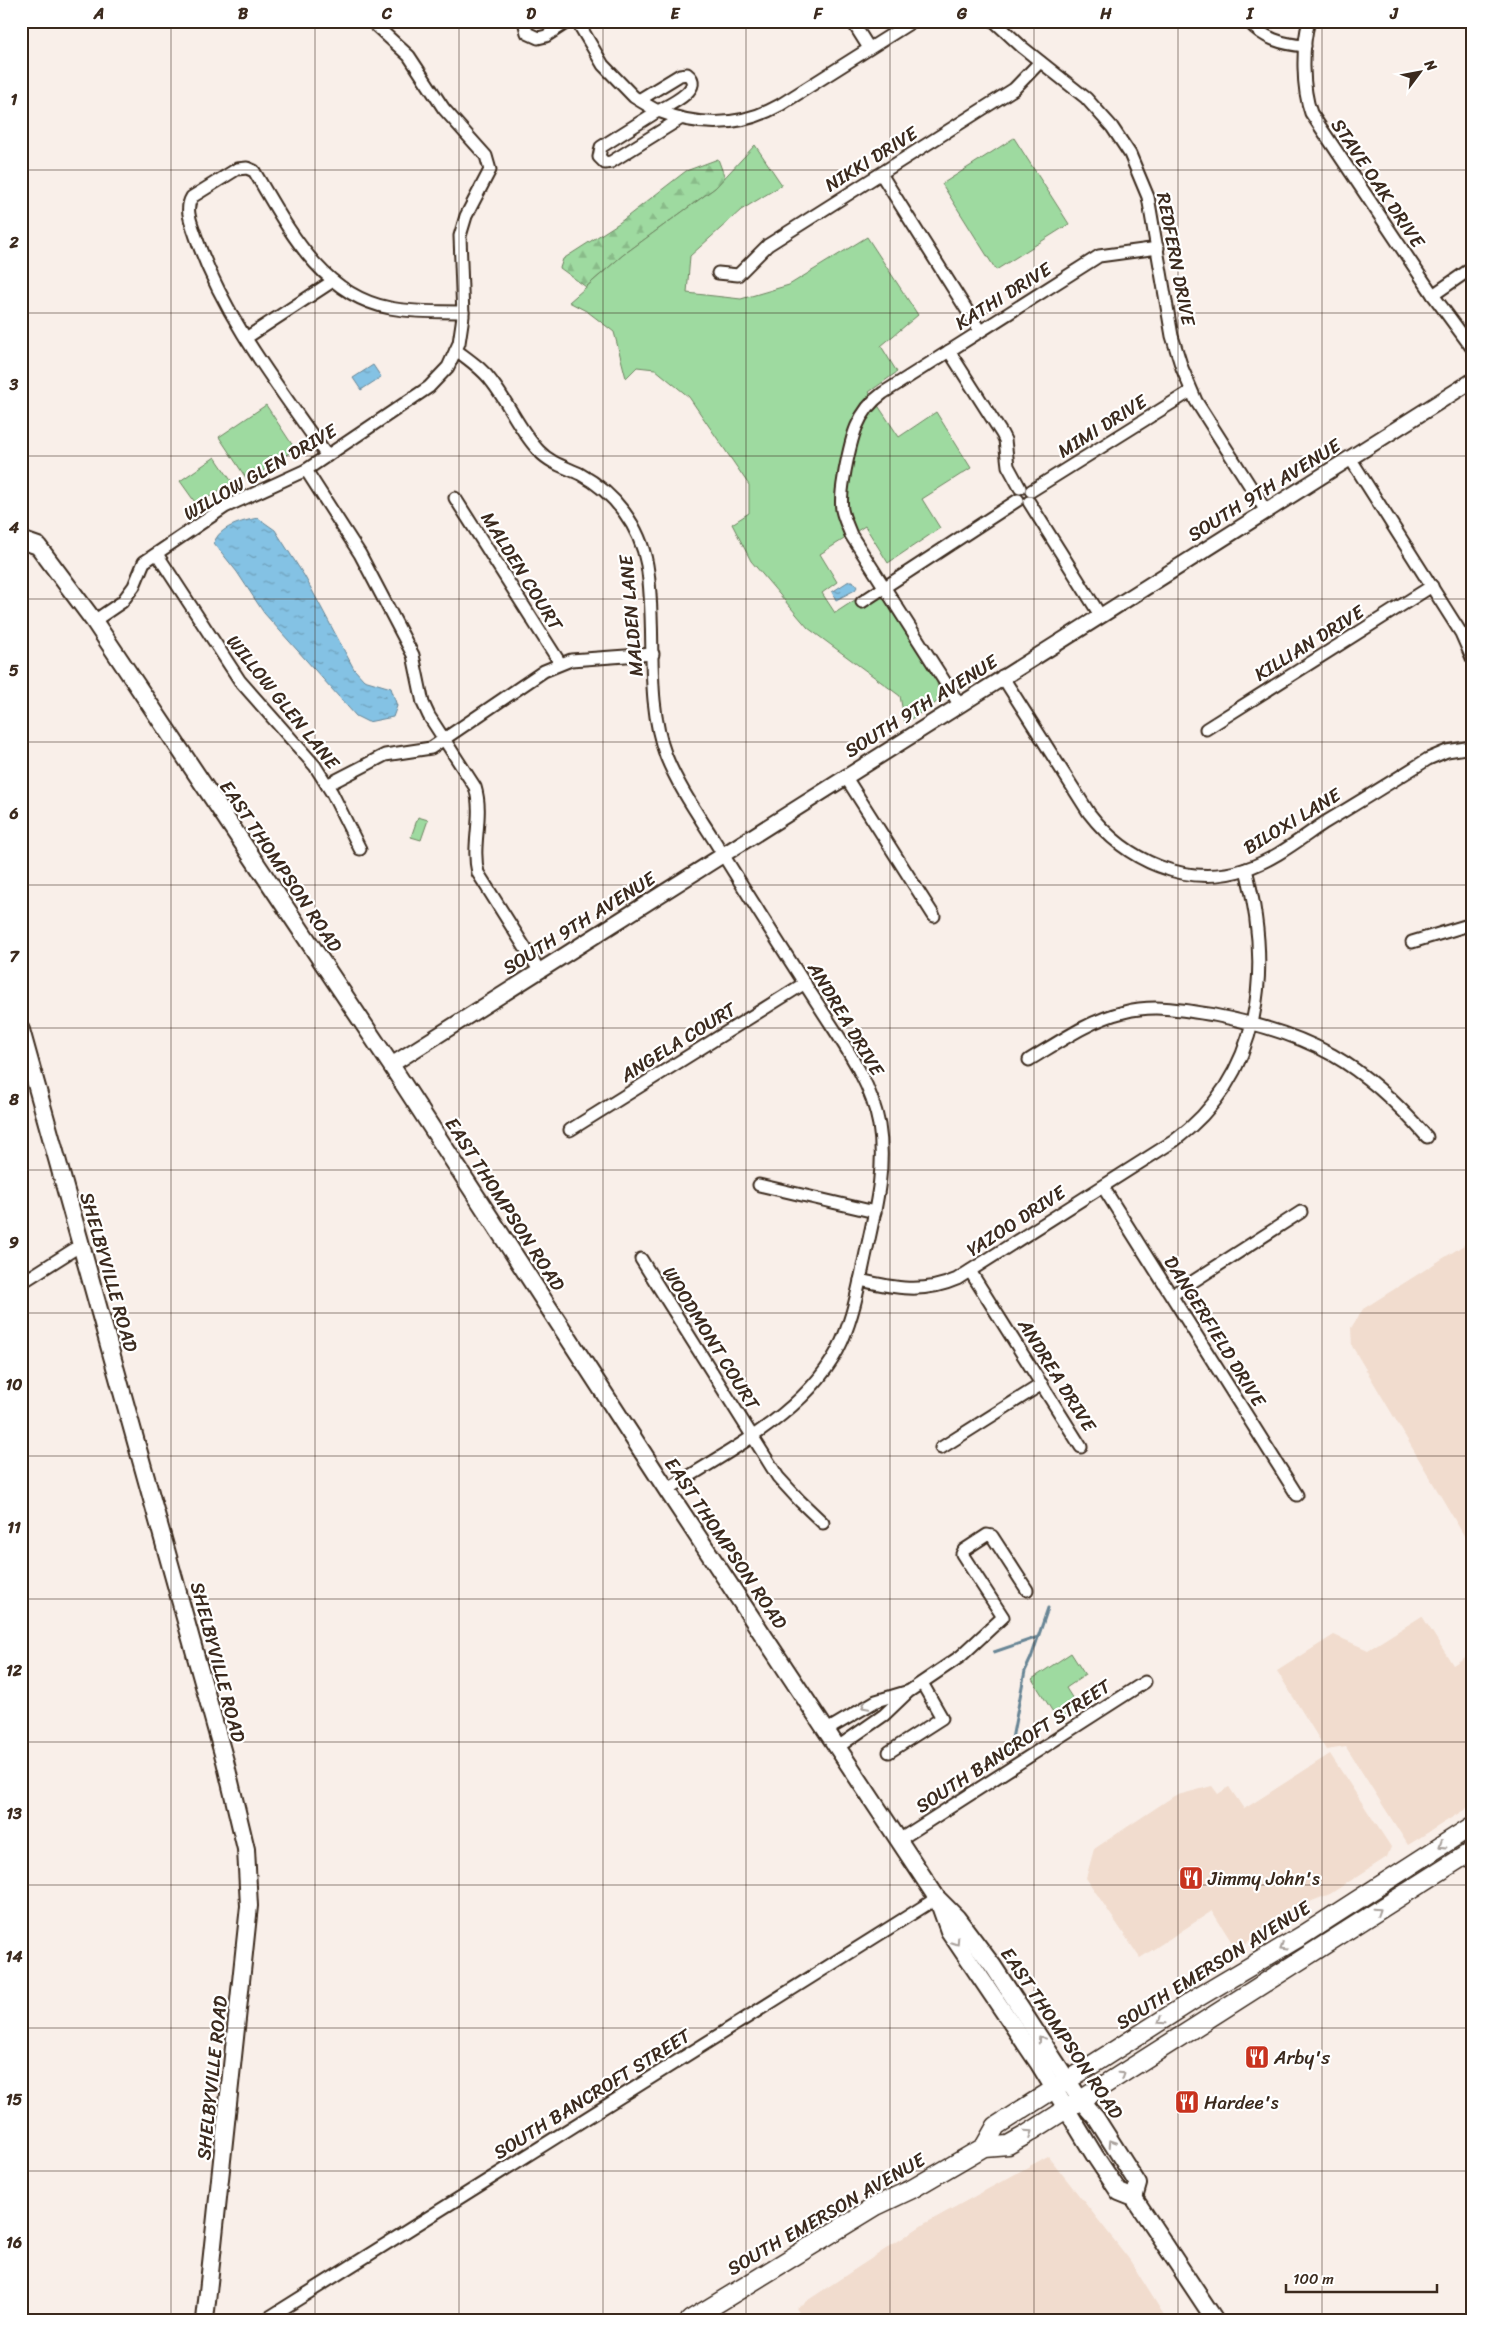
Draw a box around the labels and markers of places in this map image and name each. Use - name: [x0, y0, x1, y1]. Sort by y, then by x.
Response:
- place label: Jimmy John's: [1207, 1862, 1320, 1895]
- restaurant icon: Jimmy John's: [1178, 1865, 1204, 1891]
- place label: Arby's: [1273, 2041, 1330, 2074]
- restaurant icon: Arby's: [1244, 2044, 1270, 2070]
- place label: Hardee's: [1204, 2086, 1279, 2119]
- restaurant icon: Hardee's: [1174, 2089, 1200, 2115]

